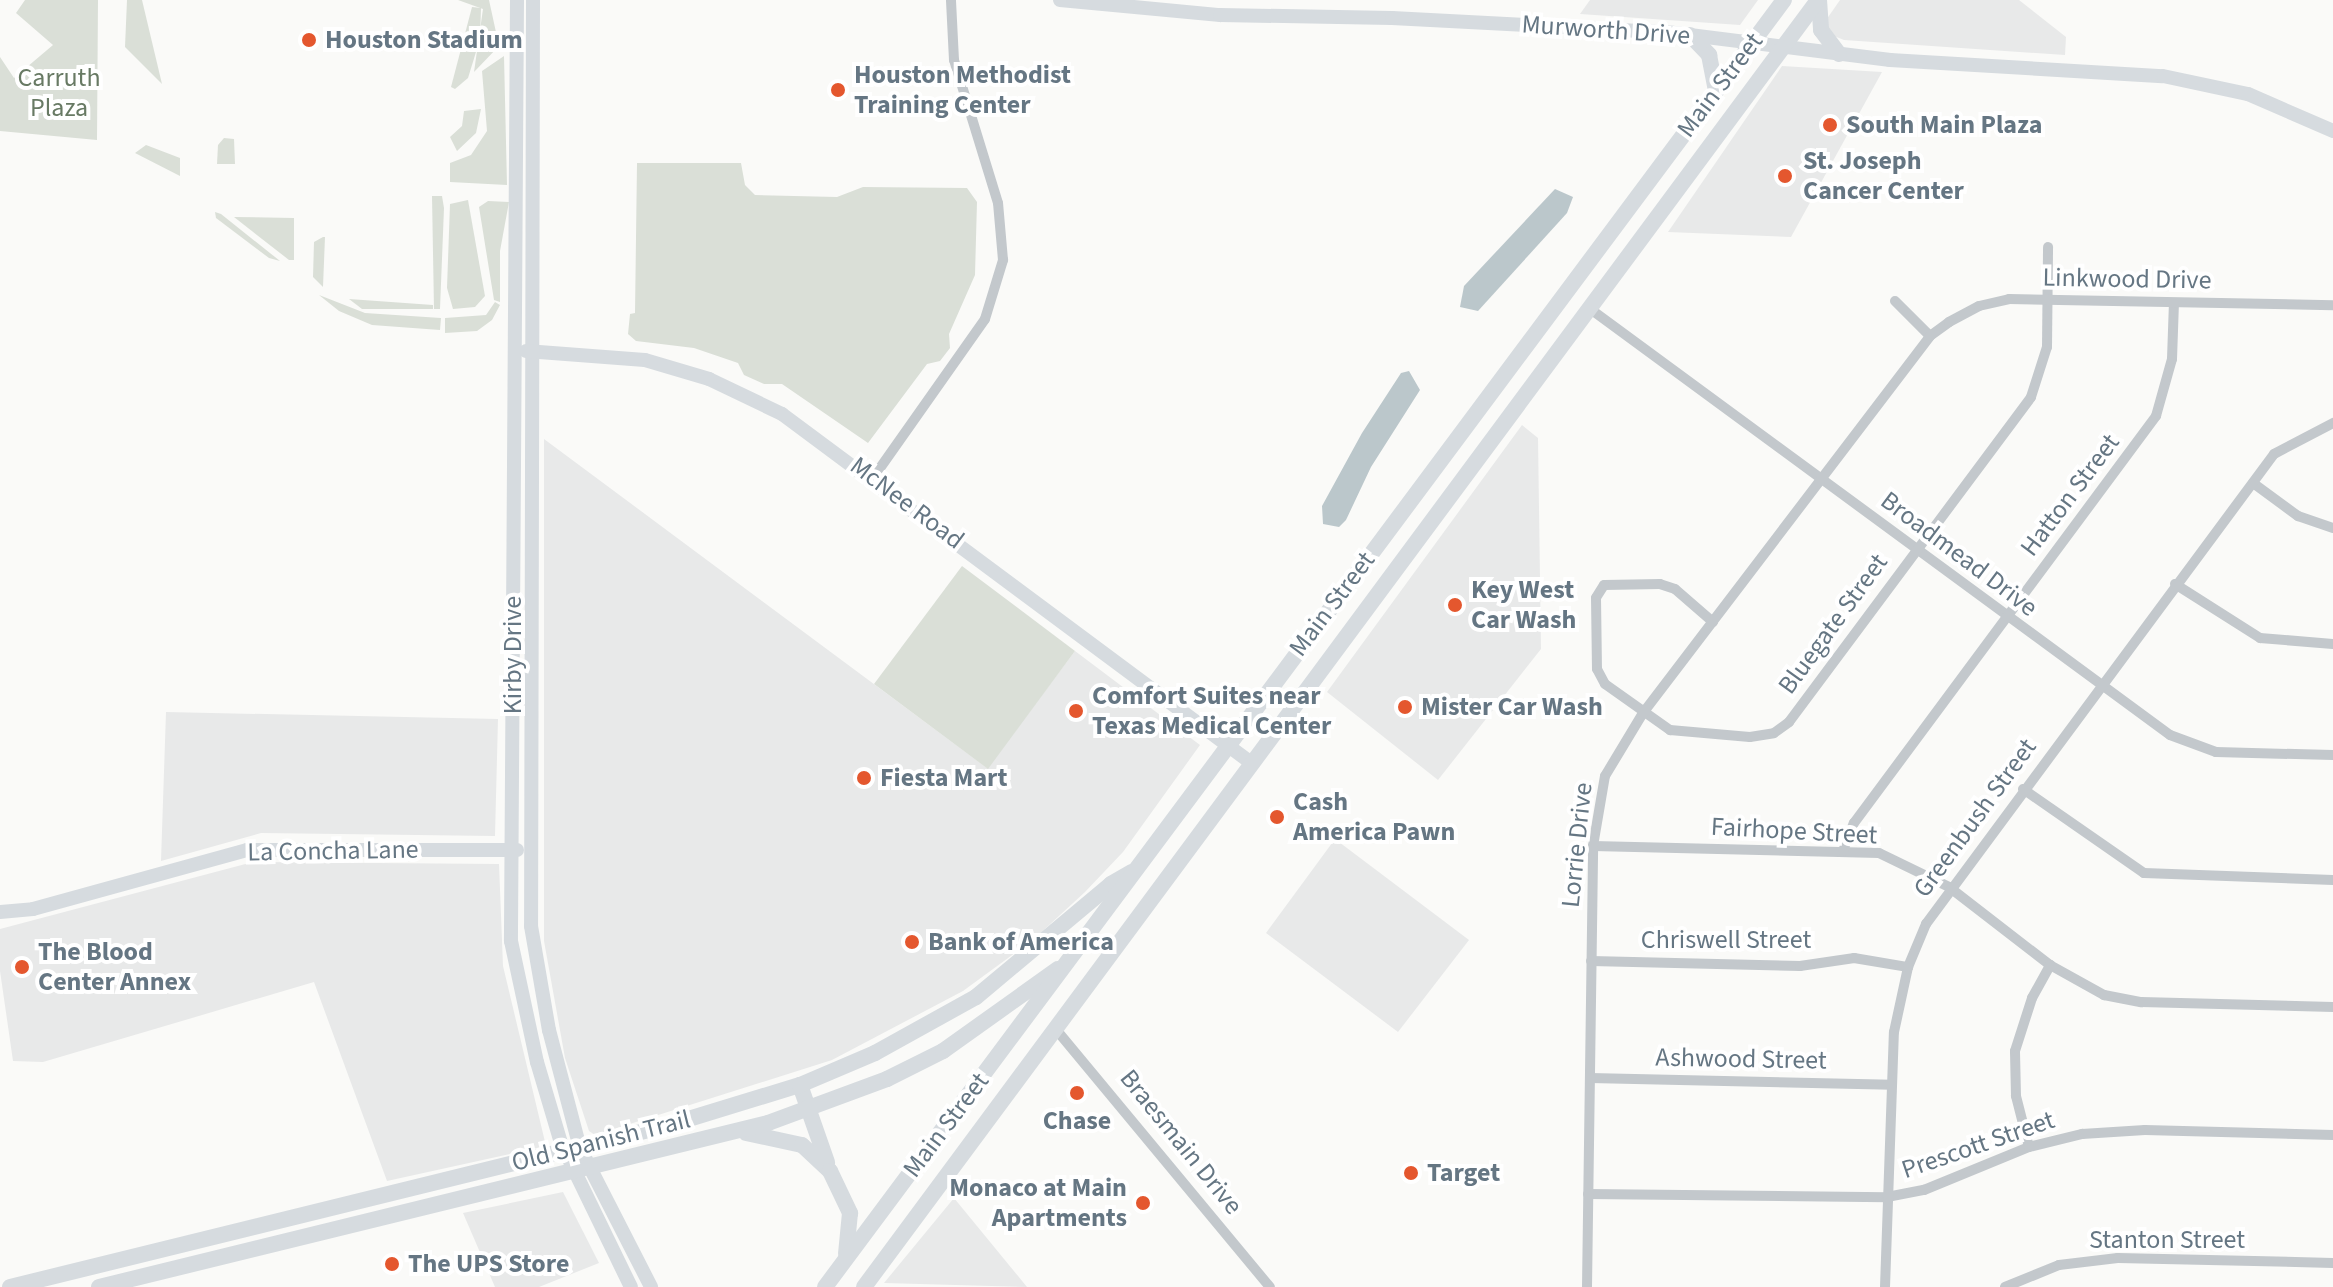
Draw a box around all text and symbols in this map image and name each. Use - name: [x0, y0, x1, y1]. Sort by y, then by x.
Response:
- street label: Murworth Drive: [1521, 9, 1691, 51]
- place label: Houston Stadium: [325, 24, 523, 56]
- street label: Main Street: [1671, 27, 1769, 143]
- marker: Houston Stadium: [300, 31, 318, 49]
- place label: Houston Methodist Training Center: [854, 59, 1071, 120]
- park label: Carruth Plaza: [17, 62, 101, 124]
- marker: Houston Methodist Training Center: [829, 81, 847, 99]
- place label: South Main Plaza: [1846, 109, 2042, 141]
- marker: South Main Plaza: [1821, 116, 1839, 134]
- place label: St. Joseph Cancer Center: [1803, 145, 1964, 206]
- marker: St. Joseph Cancer Center: [1774, 165, 1796, 187]
- street label: Linkwood Drive: [2042, 262, 2212, 296]
- street label: Hatton Street: [2014, 428, 2126, 562]
- street label: McNee Road: [844, 450, 970, 556]
- street label: Broadmead Drive: [1874, 485, 2044, 623]
- street label: Main Street: [1283, 546, 1381, 662]
- street label: Bluegate Street: [1772, 548, 1894, 700]
- place label: Key West Car Wash: [1471, 574, 1576, 636]
- street label: Kirby Drive: [497, 596, 529, 714]
- marker: Key West Car Wash: [1446, 596, 1464, 614]
- place label: Comfort Suites near Texas Medical Center: [1092, 680, 1331, 742]
- place label: Mister Car Wash: [1421, 691, 1603, 723]
- marker: Mister Car Wash: [1396, 698, 1414, 716]
- marker: Comfort Suites near Texas Medical Center: [1067, 702, 1085, 720]
- street label: Greenbush Street: [1907, 732, 2043, 904]
- place label: Fiesta Mart: [880, 762, 1007, 794]
- marker: Fiesta Mart: [855, 769, 873, 787]
- street label: Lorrie Drive: [1555, 781, 1599, 909]
- place label: Cash America Pawn: [1293, 786, 1455, 848]
- marker: Cash America Pawn: [1268, 808, 1286, 826]
- street label: Fairhope Street: [1710, 811, 1878, 851]
- street label: La Concha Lane: [247, 834, 419, 868]
- street label: Chriswell Street: [1641, 924, 1811, 956]
- place label: Bank of America: [928, 926, 1114, 958]
- marker: Bank of America: [903, 933, 921, 951]
- place label: The Blood Center Annex: [38, 936, 191, 998]
- marker: The Blood Center Annex: [13, 958, 31, 976]
- street label: Ashwood Street: [1655, 1042, 1827, 1076]
- street label: Braesmain Drive: [1113, 1063, 1249, 1221]
- street label: Main Street: [897, 1067, 995, 1183]
- marker: Chase: [1068, 1084, 1086, 1102]
- street label: Old Spanish Trail: [509, 1104, 693, 1178]
- street label: Prescott Street: [1897, 1104, 2059, 1186]
- place label: Chase: [1043, 1105, 1111, 1137]
- place label: Target: [1427, 1157, 1500, 1189]
- marker: Target: [1402, 1164, 1420, 1182]
- place label: Monaco at Main Apartments: [949, 1172, 1127, 1234]
- marker: Monaco at Main Apartments: [1134, 1194, 1152, 1212]
- street label: Stanton Street: [2089, 1224, 2245, 1256]
- place label: The UPS Store: [408, 1248, 569, 1280]
- marker: The UPS Store: [383, 1255, 401, 1273]

